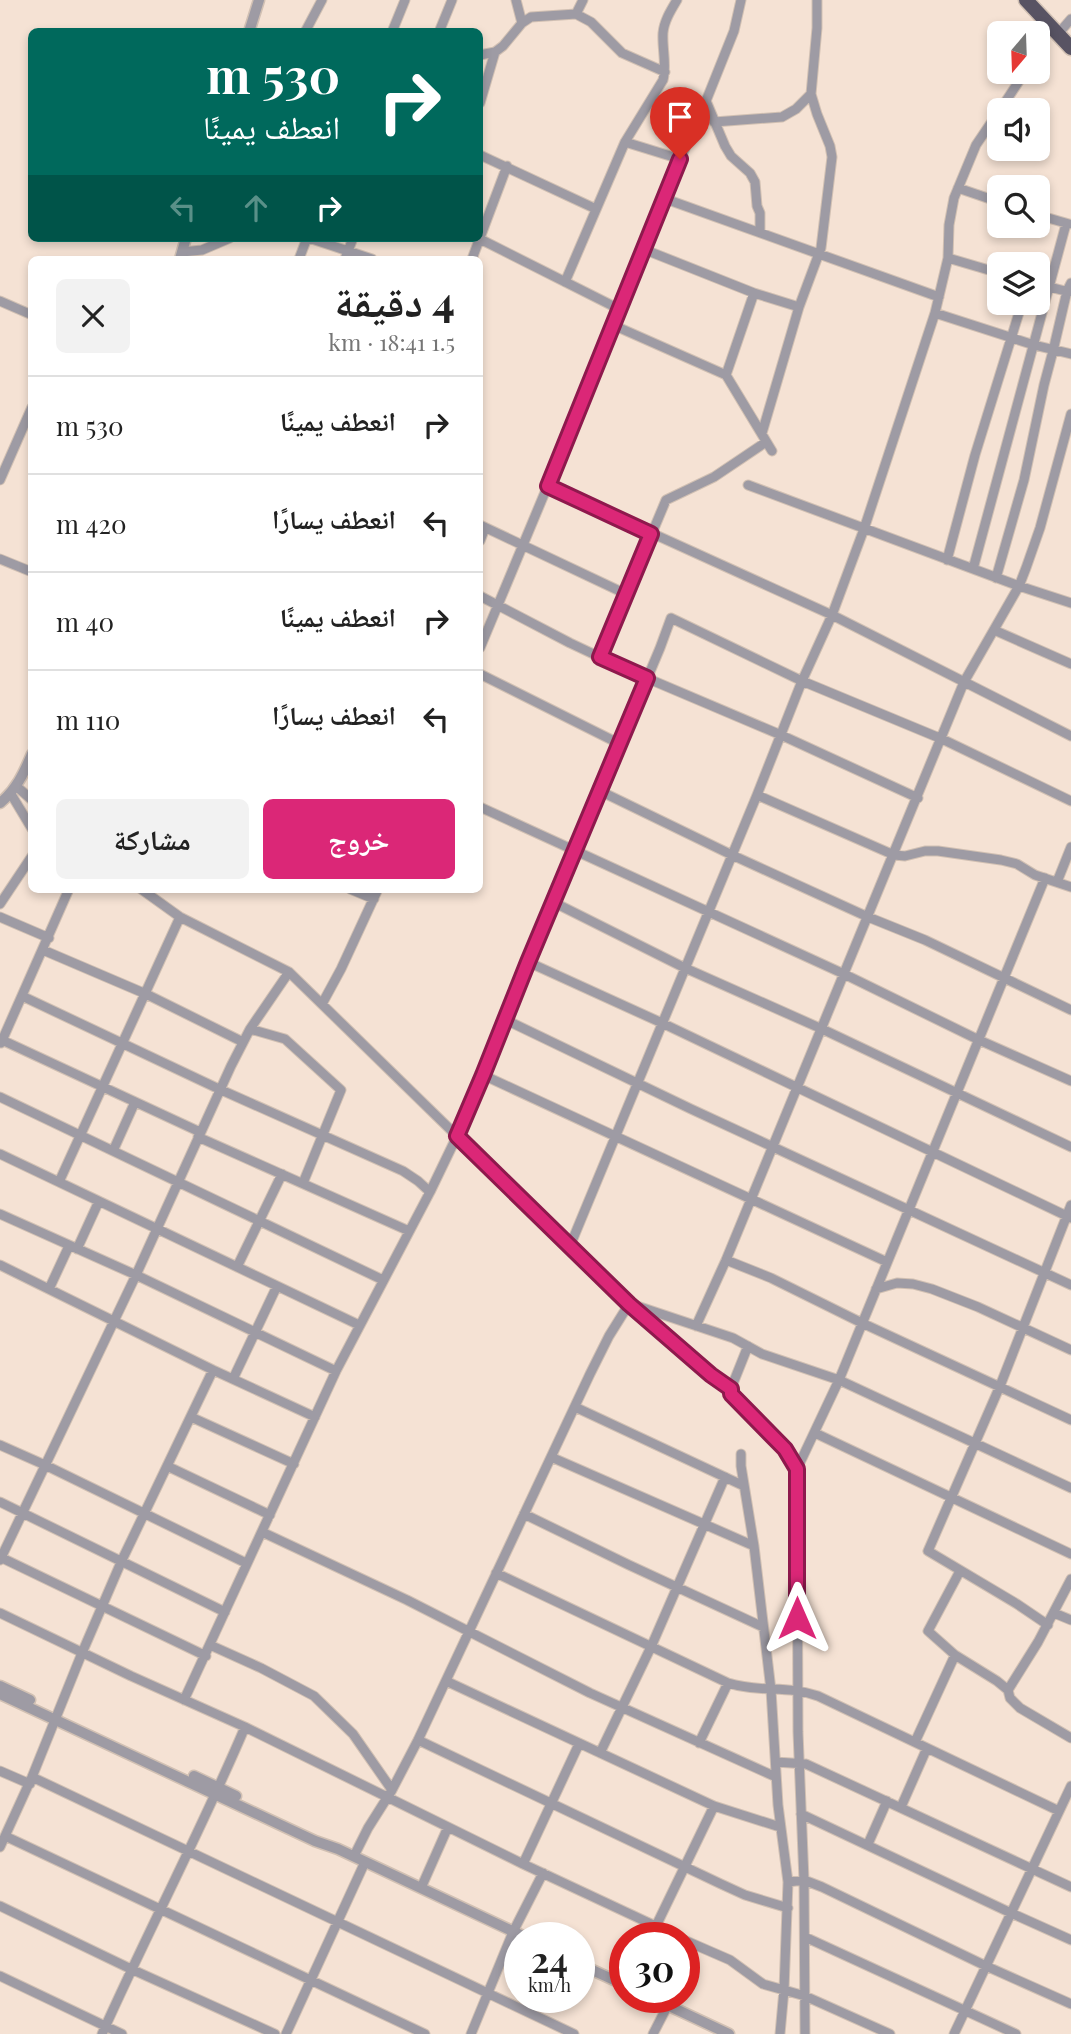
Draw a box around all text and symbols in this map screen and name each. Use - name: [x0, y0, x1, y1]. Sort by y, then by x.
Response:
- north arrow: [987, 21, 1050, 84]
- map controls: [987, 21, 1050, 315]
- text: 530 m: [206, 41, 340, 106]
- icon: right: [364, 56, 455, 147]
- pin: [650, 87, 710, 159]
- icon: arrive: [661, 98, 699, 136]
- button: sound: [987, 98, 1050, 161]
- text: انعطف يمينًا: [203, 104, 340, 147]
- button: search: [987, 175, 1050, 238]
- icon: left: [164, 189, 202, 227]
- icon: ahead: [237, 189, 275, 227]
- icon: right: [310, 189, 348, 227]
- button: layers: [987, 252, 1050, 315]
- text: 4 دقيقة: [335, 272, 455, 328]
- button: close: [56, 279, 130, 353]
- text: 1.5 km · 18:41: [328, 326, 455, 357]
- text: انعطف يمينًا: [280, 403, 396, 438]
- icon: right: [417, 406, 455, 444]
- text: 530 m: [56, 408, 124, 443]
- text: انعطف يسارًا: [272, 501, 396, 536]
- icon: left: [417, 504, 455, 542]
- text: 420 m: [56, 506, 126, 541]
- text: انعطف يمينًا: [280, 599, 396, 634]
- icon: right: [417, 602, 455, 640]
- text: 40 m: [56, 604, 114, 639]
- text: انعطف يسارًا: [272, 697, 396, 732]
- icon: left: [417, 700, 455, 738]
- text: 110 m: [56, 702, 120, 737]
- button: مشاركة: [56, 799, 249, 879]
- button: خروج: [263, 799, 455, 879]
- position arrow: [760, 1581, 834, 1655]
- speed limit sign: 30: [609, 1922, 700, 2013]
- text: 24: [531, 1935, 568, 1982]
- text: km/h: [528, 1973, 571, 1997]

